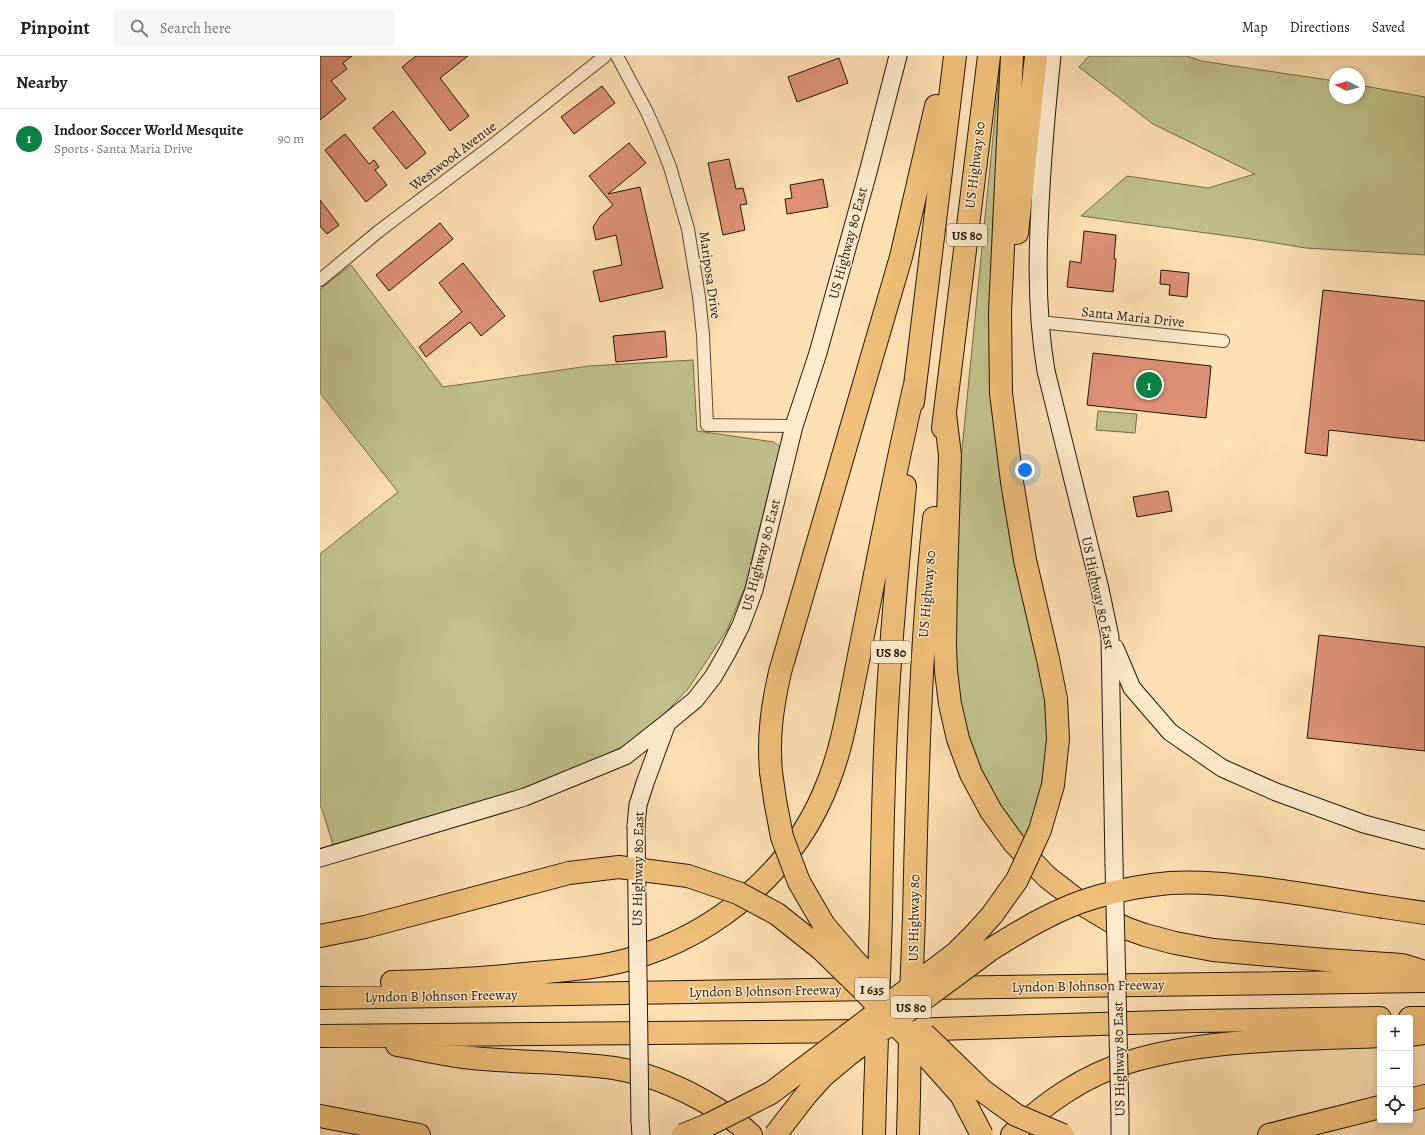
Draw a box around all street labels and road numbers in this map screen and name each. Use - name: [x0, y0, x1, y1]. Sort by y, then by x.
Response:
- street label: Westwood Avenue: [405, 117, 500, 196]
- street label: US Highway 80: [960, 120, 990, 210]
- street label: US Highway 80 East: [824, 185, 872, 301]
- road number: US 80: [947, 224, 987, 246]
- street label: Mariposa Drive: [694, 230, 726, 320]
- street label: Santa Maria Drive: [1081, 302, 1185, 332]
- street label: US Highway 80 East: [737, 497, 785, 613]
- street label: US Highway 80 East: [1077, 535, 1119, 652]
- street label: US Highway 80: [914, 550, 940, 638]
- road number: US 80: [871, 641, 911, 663]
- street label: US Highway 80 East: [627, 811, 649, 927]
- street label: US Highway 80: [904, 874, 924, 962]
- street label: Lyndon B Johnson Freeway: [1011, 975, 1165, 997]
- road number: I 635: [855, 978, 889, 1000]
- street label: Lyndon B Johnson Freeway: [688, 980, 842, 1002]
- street label: Lyndon B Johnson Freeway: [364, 985, 518, 1007]
- road number: US 80: [891, 996, 931, 1018]
- street label: US Highway 80 East: [1108, 1001, 1130, 1117]

